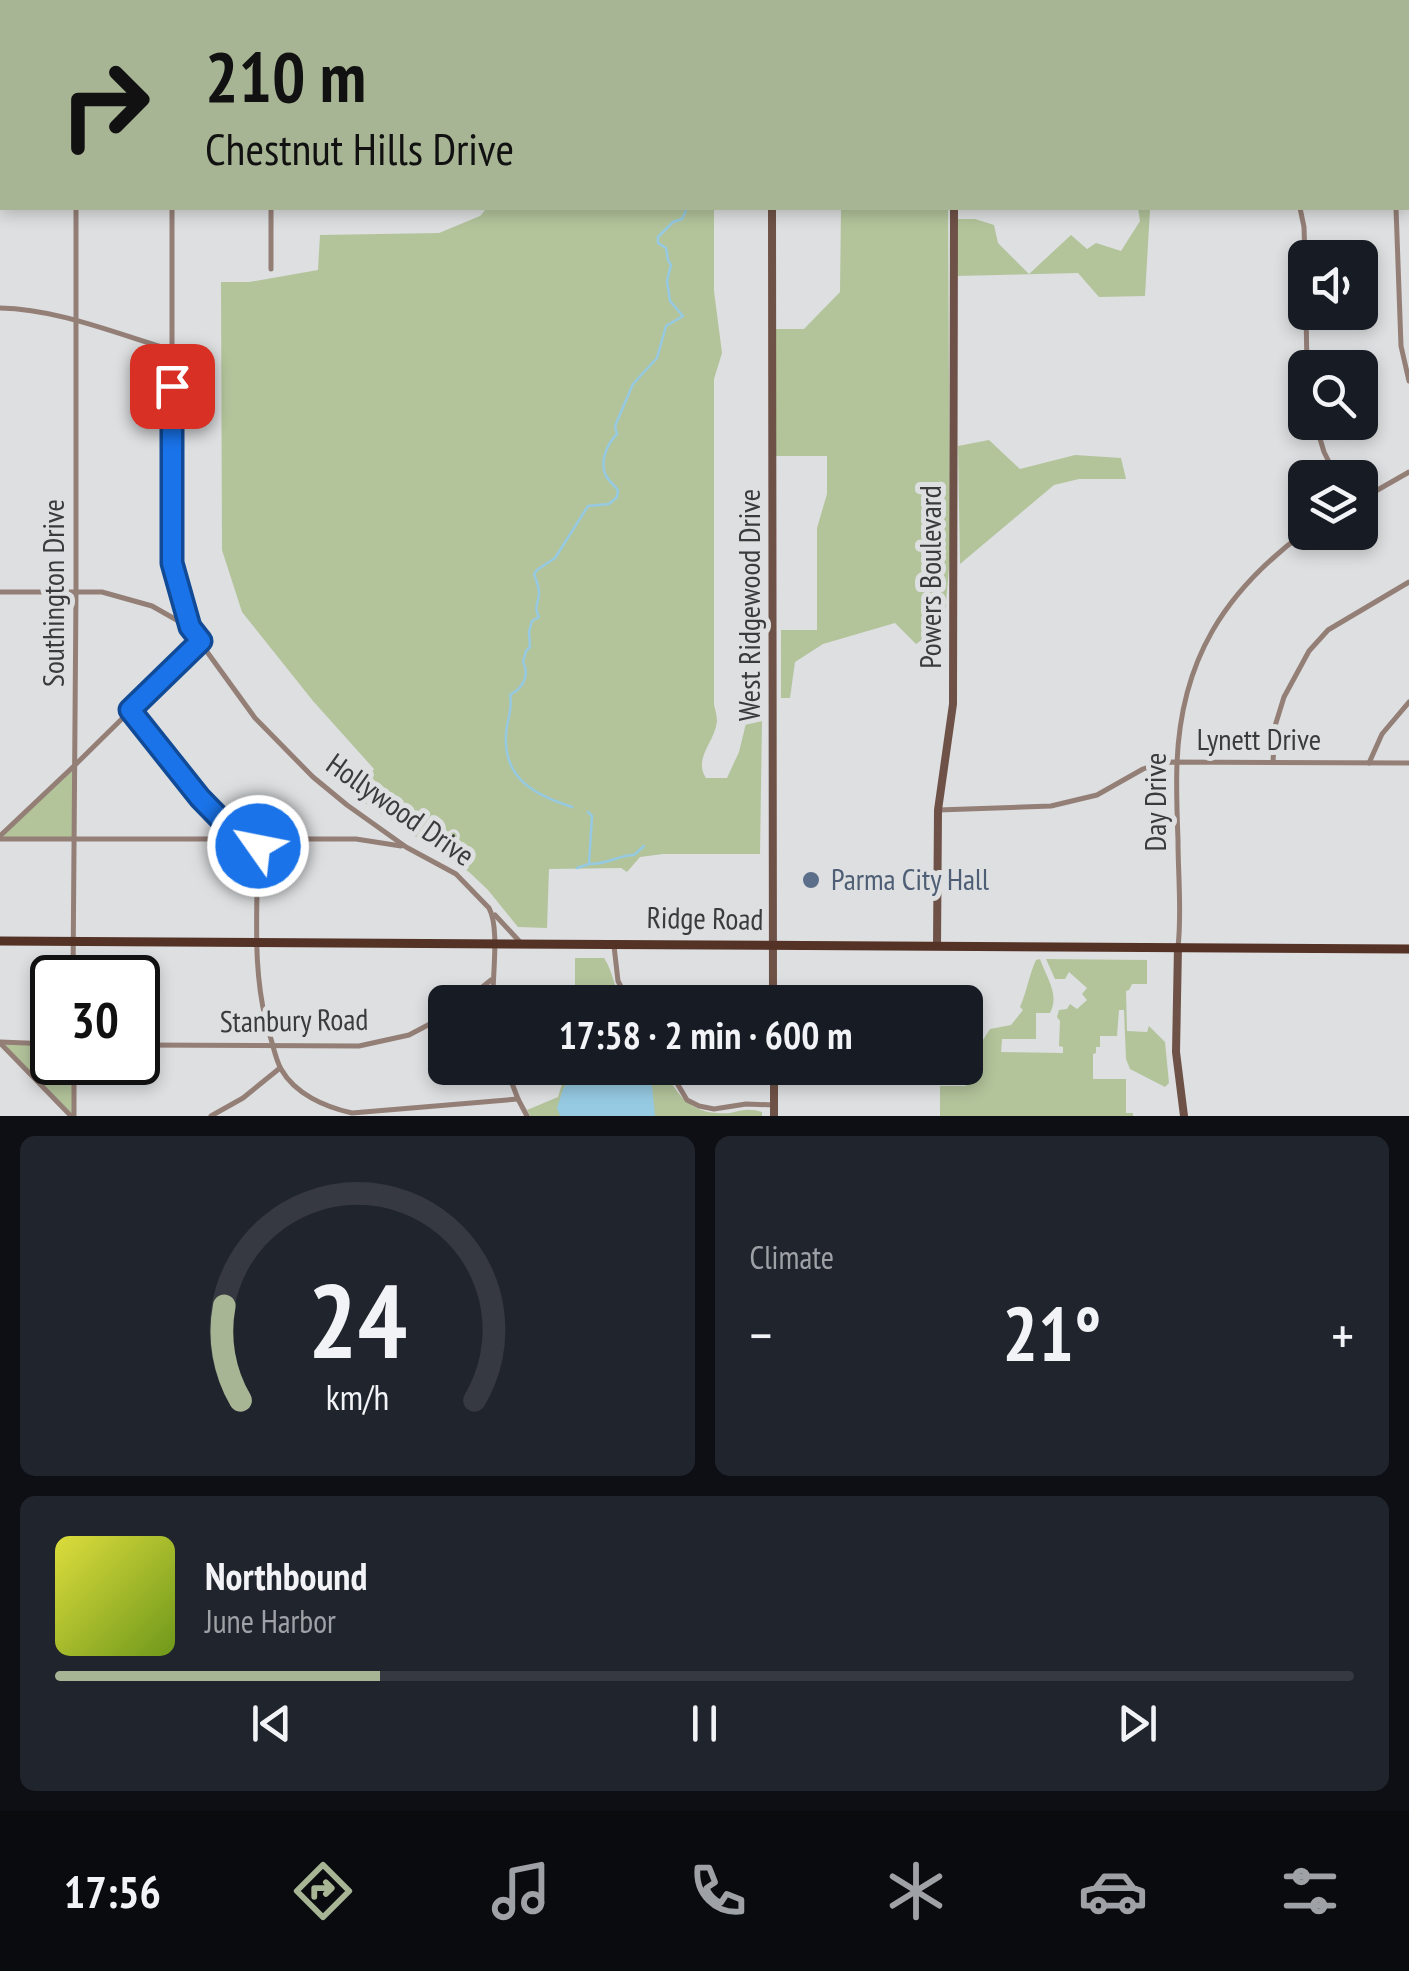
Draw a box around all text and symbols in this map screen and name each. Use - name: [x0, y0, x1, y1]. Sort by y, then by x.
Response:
- text: 210 m: [205, 31, 366, 121]
- icon: right: [40, 40, 170, 170]
- text: Chestnut Hills Drive: [205, 119, 514, 177]
- map controls: [1288, 240, 1378, 550]
- button: sound: [1288, 240, 1378, 330]
- pin: [130, 344, 215, 429]
- button: search: [1288, 350, 1378, 440]
- icon: arrive: [145, 359, 200, 414]
- button: layers: [1288, 460, 1378, 550]
- street label: Powers Boulevard: [910, 485, 949, 669]
- street label: West Ridgewood Drive: [729, 489, 768, 721]
- street label: Southington Drive: [33, 499, 72, 687]
- street label: Lynett Drive: [1197, 719, 1321, 758]
- street label: Hollywood Drive: [319, 744, 482, 874]
- street label: Day Drive: [1135, 752, 1174, 852]
- position arrow: [206, 794, 310, 898]
- place label: Parma City Hall: [831, 859, 989, 898]
- marker: Parma City Hall: [800, 869, 822, 891]
- street label: Ridge Road: [646, 897, 764, 938]
- speed limit sign: 30: [30, 955, 160, 1085]
- street label: Stanbury Road: [219, 999, 369, 1040]
- text: 17:58 · 2 min · 600 m: [559, 1010, 852, 1059]
- text: Climate: [750, 1236, 834, 1278]
- text: 24: [308, 1252, 407, 1387]
- text: 21°: [1002, 1285, 1101, 1382]
- text: −: [750, 1299, 772, 1370]
- text: +: [1331, 1299, 1354, 1370]
- text: km/h: [326, 1374, 389, 1420]
- text: Northbound: [205, 1551, 367, 1600]
- text: June Harbor: [205, 1600, 336, 1642]
- icon: previous: [244, 1696, 299, 1751]
- icon: pause: [677, 1696, 732, 1751]
- icon: next: [1110, 1696, 1165, 1751]
- icon: directions: [288, 1856, 358, 1926]
- icon: music: [486, 1856, 556, 1926]
- icon: phone: [683, 1856, 753, 1926]
- icon: climate: [881, 1856, 951, 1926]
- icon: car: [1078, 1856, 1148, 1926]
- icon: filters: [1275, 1856, 1345, 1926]
- text: 17:56: [64, 1862, 161, 1920]

